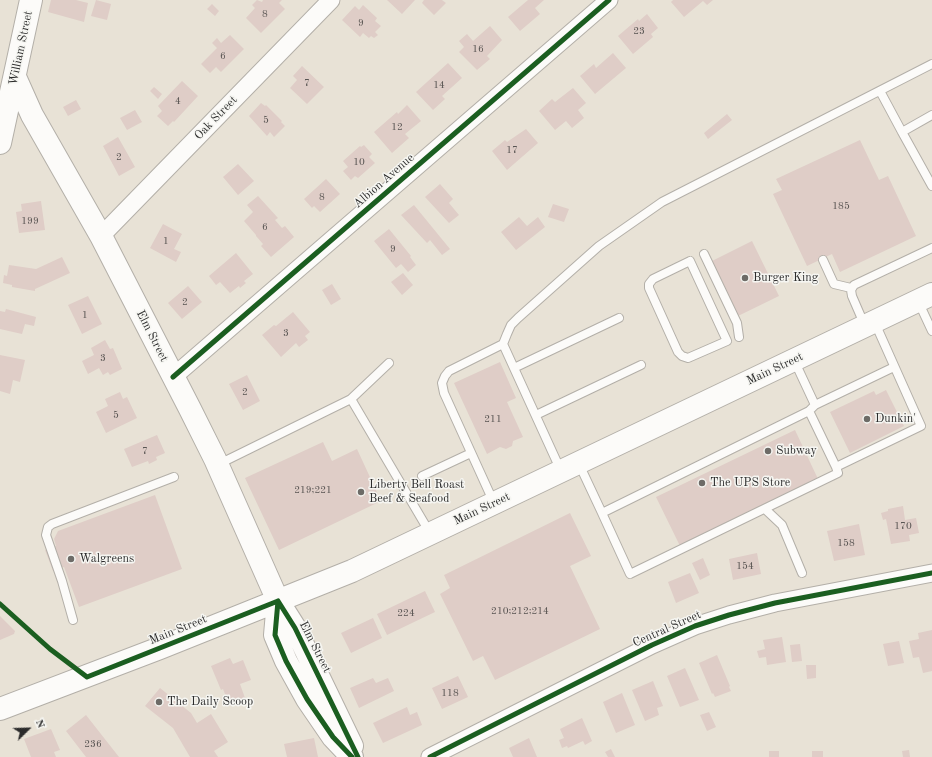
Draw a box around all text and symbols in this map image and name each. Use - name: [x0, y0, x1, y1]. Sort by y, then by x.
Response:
- house number: 8: [262, 8, 268, 20]
- street label: William Street: [6, 9, 36, 87]
- house number: 9: [358, 17, 364, 29]
- house number: 23: [633, 25, 645, 37]
- house number: 16: [472, 43, 484, 55]
- house number: 6: [220, 50, 226, 62]
- house number: 7: [304, 77, 310, 89]
- house number: 14: [433, 79, 445, 91]
- street label: Oak Street: [191, 93, 241, 143]
- house number: 4: [175, 95, 181, 107]
- house number: 5: [263, 114, 269, 126]
- house number: 12: [391, 121, 403, 133]
- house number: 17: [506, 144, 518, 156]
- house number: 2: [116, 151, 122, 163]
- street label: Albion Avenue: [351, 151, 417, 211]
- house number: 10: [353, 156, 365, 168]
- house number: 8: [319, 191, 325, 203]
- house number: 185: [832, 200, 850, 212]
- house number: 199: [21, 215, 39, 227]
- house number: 6: [262, 221, 268, 233]
- house number: 1: [163, 235, 169, 247]
- house number: 9: [390, 243, 396, 255]
- place label: Burger King: [753, 271, 818, 285]
- marker: Burger King: [740, 273, 750, 283]
- house number: 2: [182, 296, 188, 308]
- street label: Elm Street: [133, 308, 171, 364]
- house number: 1: [82, 309, 88, 321]
- house number: 3: [283, 327, 289, 339]
- street label: Main Street: [744, 350, 806, 388]
- house number: 3: [100, 352, 106, 364]
- house number: 2: [242, 386, 248, 398]
- house number: 5: [113, 409, 119, 421]
- place label: Dunkin': [875, 412, 916, 426]
- house number: 211: [484, 413, 502, 425]
- marker: Dunkin': [862, 414, 872, 424]
- place label: Subway: [776, 444, 817, 458]
- house number: 7: [142, 445, 148, 457]
- marker: Subway: [763, 446, 773, 456]
- place label: The UPS Store: [710, 476, 790, 490]
- place label: Liberty Bell Roast Beef & Seafood: [369, 478, 464, 506]
- marker: The UPS Store: [697, 478, 707, 488]
- house number: 219;221: [294, 484, 332, 496]
- marker: Liberty Bell Roast Beef & Seafood: [356, 487, 366, 497]
- street label: Main Street: [451, 490, 513, 528]
- house number: 170: [894, 520, 912, 532]
- house number: 158: [837, 537, 855, 549]
- place label: Walgreens: [79, 552, 134, 566]
- marker: Walgreens: [66, 554, 76, 564]
- house number: 154: [736, 560, 754, 572]
- house number: 210;212;214: [491, 605, 549, 617]
- house number: 224: [397, 607, 415, 619]
- street label: Central Street: [631, 607, 703, 651]
- street label: Main Street: [147, 612, 209, 648]
- street label: Elm Street: [296, 619, 334, 675]
- house number: 118: [441, 687, 459, 699]
- place label: The Daily Scoop: [167, 695, 253, 709]
- marker: The Daily Scoop: [154, 697, 164, 707]
- north arrow: [8, 709, 48, 749]
- text: N: [33, 718, 46, 730]
- house number: 236: [84, 738, 102, 750]

